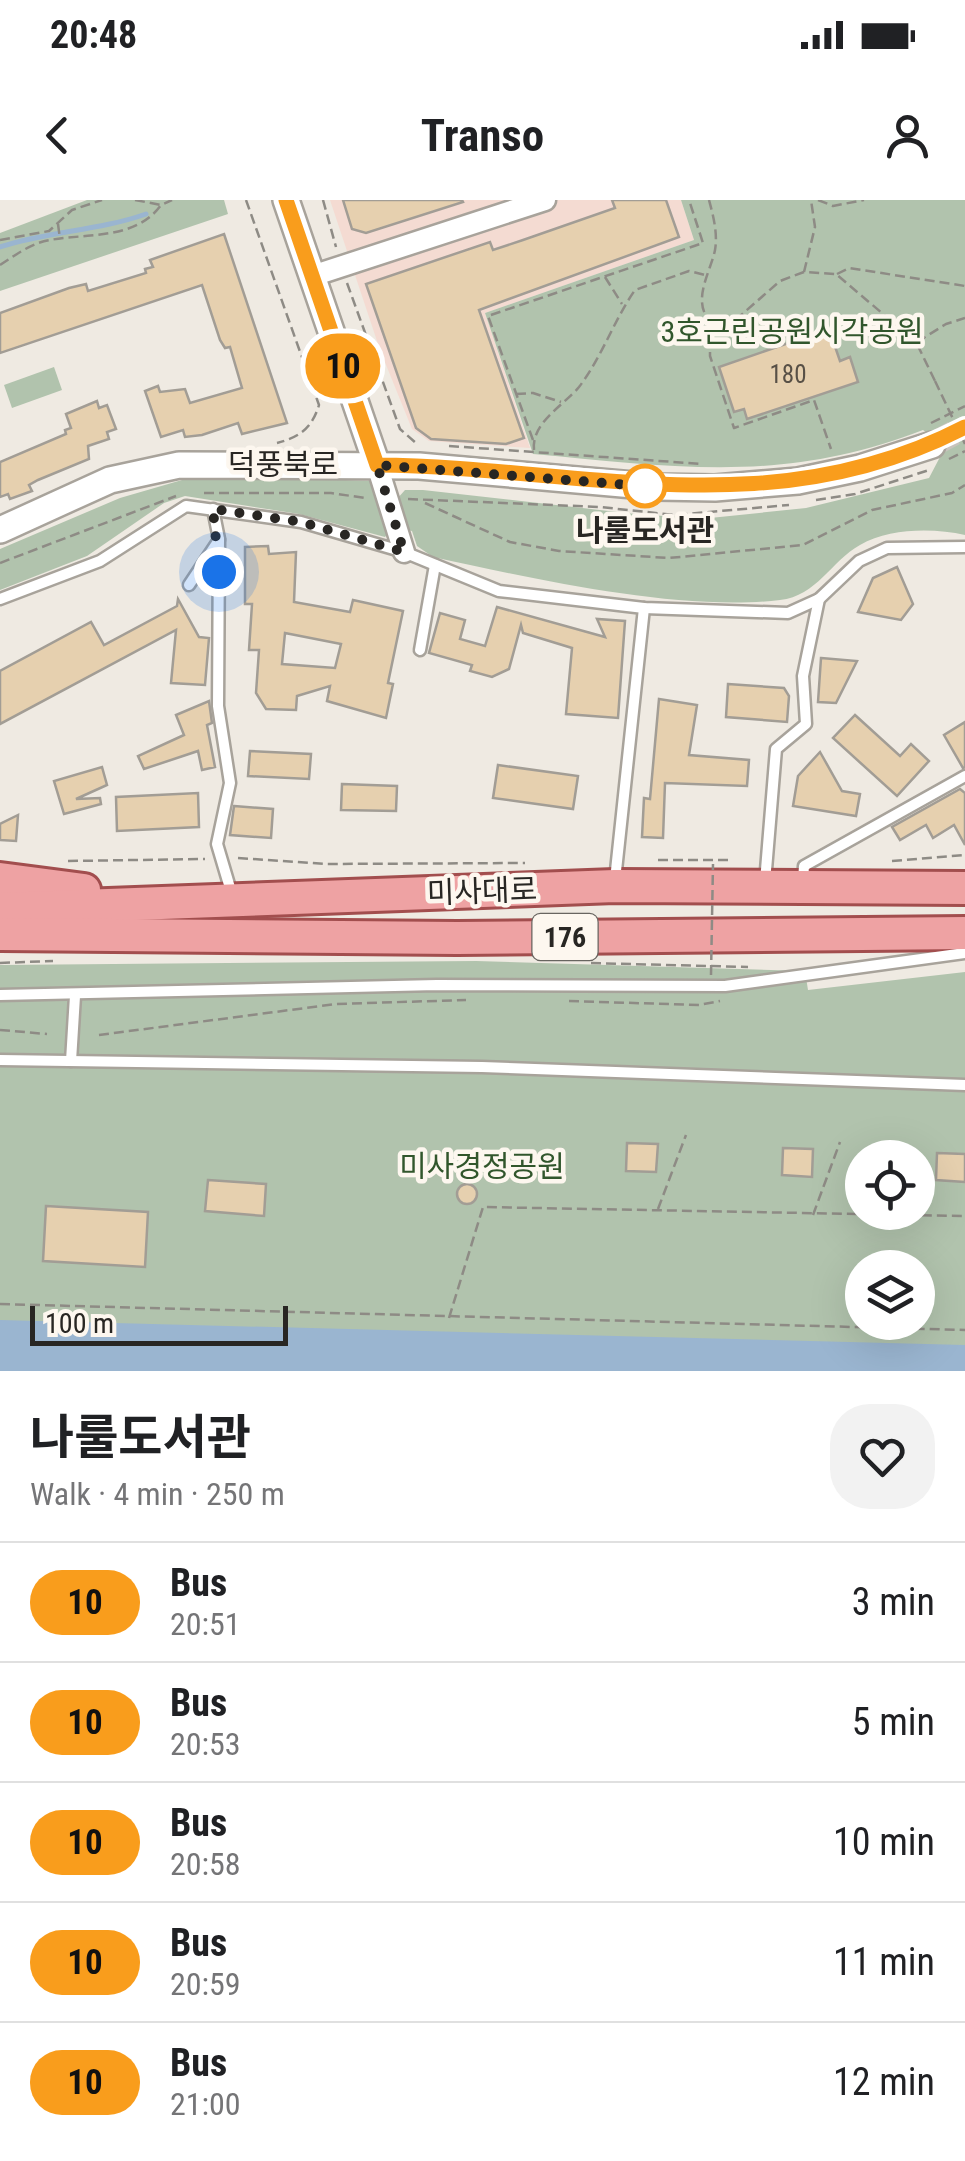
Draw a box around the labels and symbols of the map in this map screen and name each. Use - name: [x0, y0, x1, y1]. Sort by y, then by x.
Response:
- park label: 3호근린공원시각공원: [660, 314, 924, 349]
- line badge: 10: [298, 334, 388, 398]
- house number: 180: [769, 360, 807, 389]
- street label: 덕풍북로: [228, 447, 338, 482]
- marker: 나룰도서관: [624, 465, 666, 507]
- place label: 나룰도서관: [576, 513, 714, 548]
- your location: [194, 547, 244, 597]
- street label: 미사대로: [426, 872, 538, 910]
- road number: 176: [532, 914, 598, 960]
- park label: 미사경정공원: [399, 1149, 565, 1184]
- scale bar: [30, 1301, 288, 1346]

